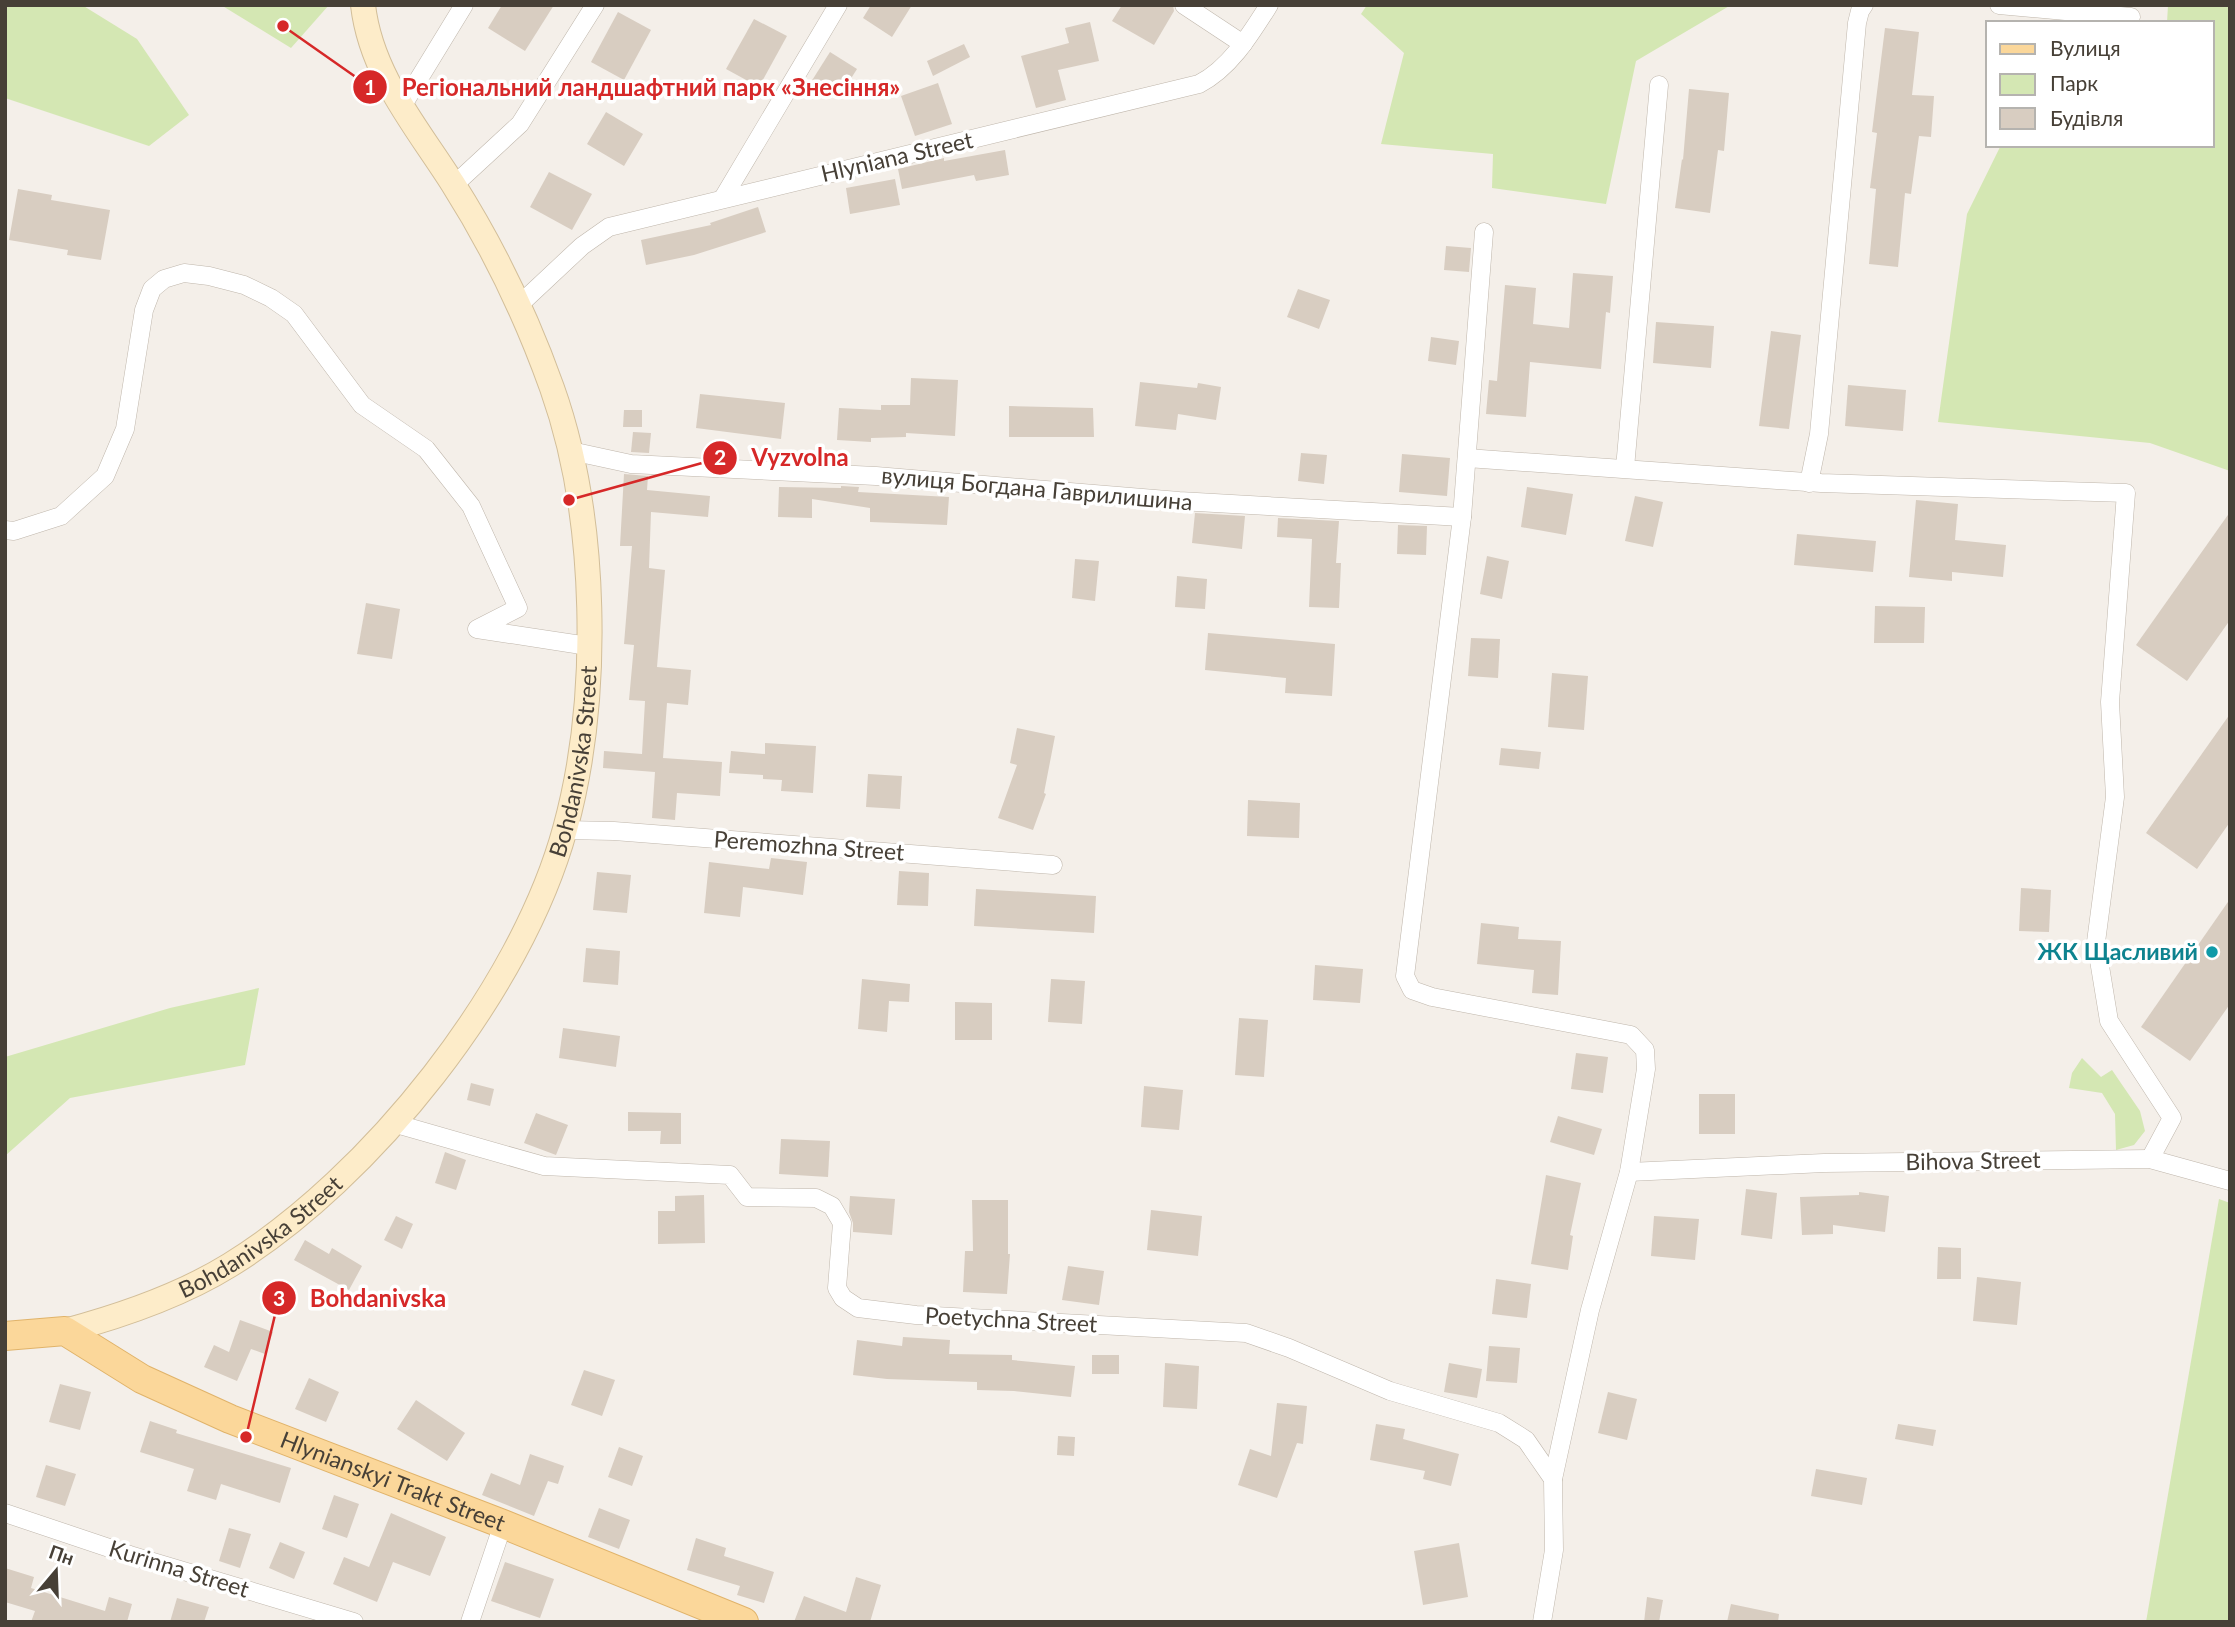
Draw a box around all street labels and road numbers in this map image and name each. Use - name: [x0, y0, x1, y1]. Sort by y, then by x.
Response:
- street label: Hlyniana Street: [818, 125, 976, 187]
- street label: вулиця Богдана Гаврилишина: [880, 460, 1194, 516]
- street label: Bohdanivska Street: [542, 664, 602, 861]
- street label: Peremozhna Street: [713, 824, 906, 866]
- street label: Bihova Street: [1905, 1145, 2042, 1175]
- street label: Bohdanivska Street: [174, 1169, 348, 1303]
- street label: Poetychna Street: [924, 1301, 1099, 1338]
- street label: Hlynianskyi Trakt Street: [277, 1425, 510, 1537]
- street label: Kurinna Street: [106, 1533, 253, 1603]

